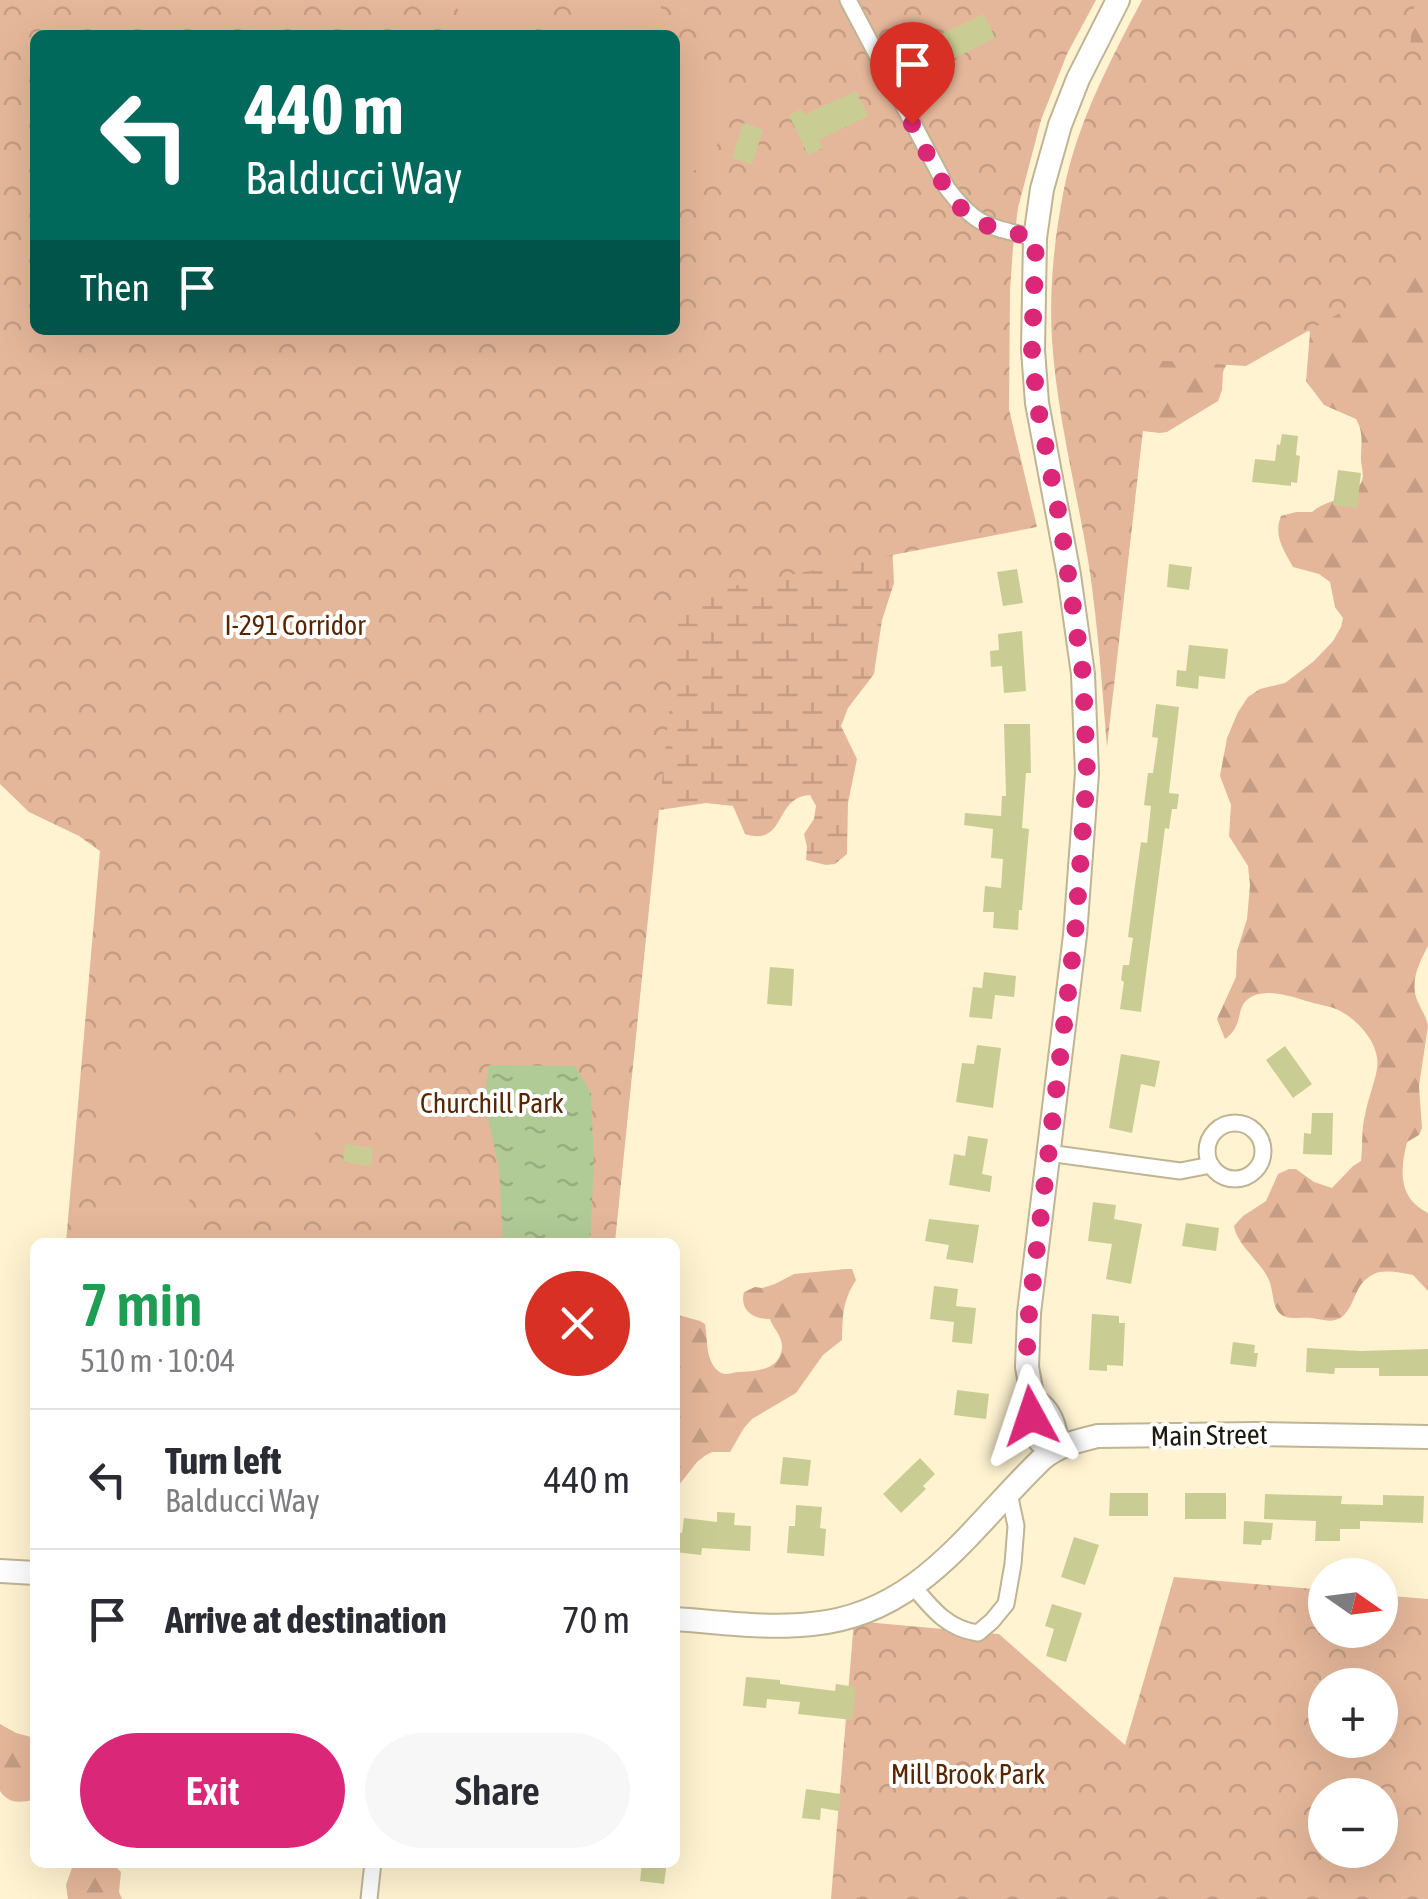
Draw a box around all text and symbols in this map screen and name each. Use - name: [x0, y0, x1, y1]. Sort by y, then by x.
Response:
- pin: [870, 22, 955, 125]
- icon: arrive: [885, 37, 940, 92]
- text: 440 m: [245, 69, 404, 149]
- icon: left: [80, 70, 210, 200]
- text: Balducci Way: [245, 152, 462, 204]
- icon: arrive: [170, 260, 225, 315]
- text: Then: [80, 266, 150, 309]
- park label: I-291 Corridor: [225, 609, 366, 641]
- park label: Churchill Park: [420, 1087, 564, 1119]
- text: 7 min: [80, 1270, 203, 1339]
- button: close: [525, 1271, 630, 1376]
- text: 510 m · 10:04: [80, 1342, 235, 1379]
- position arrow: [979, 1364, 1083, 1468]
- street label: Main Street: [1150, 1418, 1268, 1452]
- text: Turn left: [165, 1439, 281, 1482]
- icon: left: [80, 1452, 135, 1507]
- text: 440 m: [544, 1458, 630, 1501]
- text: Balducci Way: [165, 1482, 320, 1519]
- north arrow: [1308, 1558, 1398, 1648]
- map controls: [1308, 1558, 1398, 1868]
- icon: arrive: [80, 1592, 135, 1647]
- text: Arrive at destination: [165, 1598, 447, 1641]
- text: 70 m: [562, 1598, 630, 1641]
- button: +: [1308, 1668, 1398, 1758]
- button: Exit: [80, 1733, 345, 1848]
- button: Share: [365, 1733, 630, 1848]
- park label: Mill Brook Park: [891, 1758, 1045, 1790]
- button: −: [1308, 1778, 1398, 1868]

